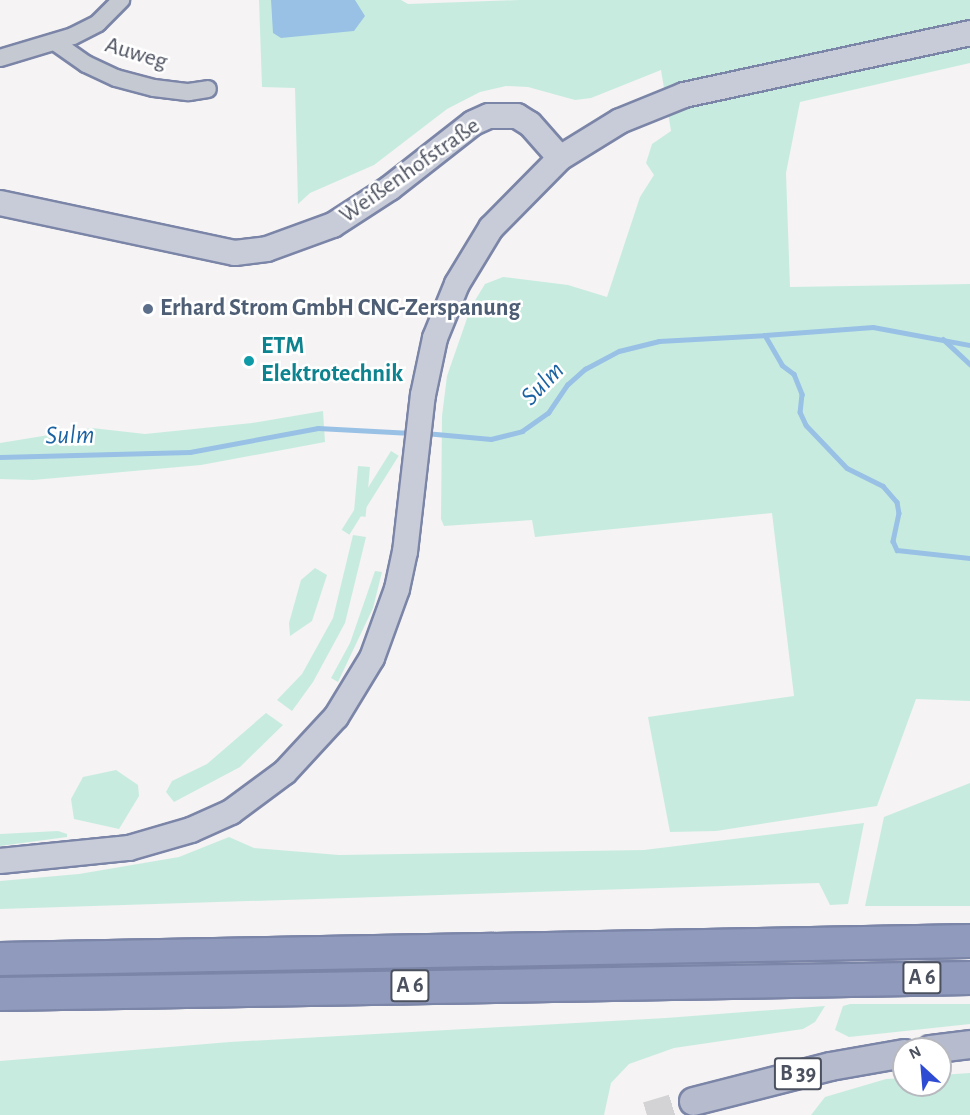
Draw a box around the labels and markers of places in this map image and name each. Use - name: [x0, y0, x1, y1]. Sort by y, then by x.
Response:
- place label: Erhard Strom GmbH CNC-Zerspanung: [160, 295, 520, 323]
- marker: Erhard Strom GmbH CNC-Zerspanung: [141, 302, 155, 316]
- place label: ETM Elektrotechnik: [261, 333, 403, 389]
- marker: ETM Elektrotechnik: [242, 354, 256, 368]

